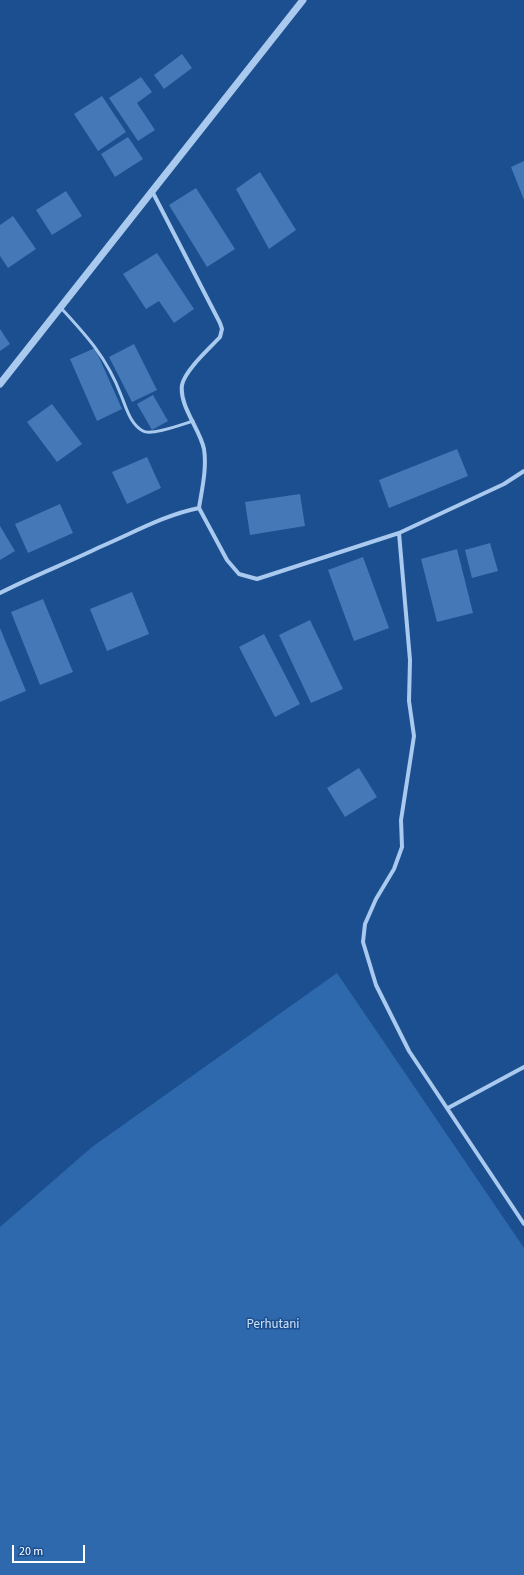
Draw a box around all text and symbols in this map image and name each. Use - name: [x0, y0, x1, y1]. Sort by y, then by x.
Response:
- park label: Perhutani: [246, 1317, 300, 1333]
- scale bar: [14, 1537, 87, 1563]
- text: 20 m: [19, 1543, 43, 1560]

